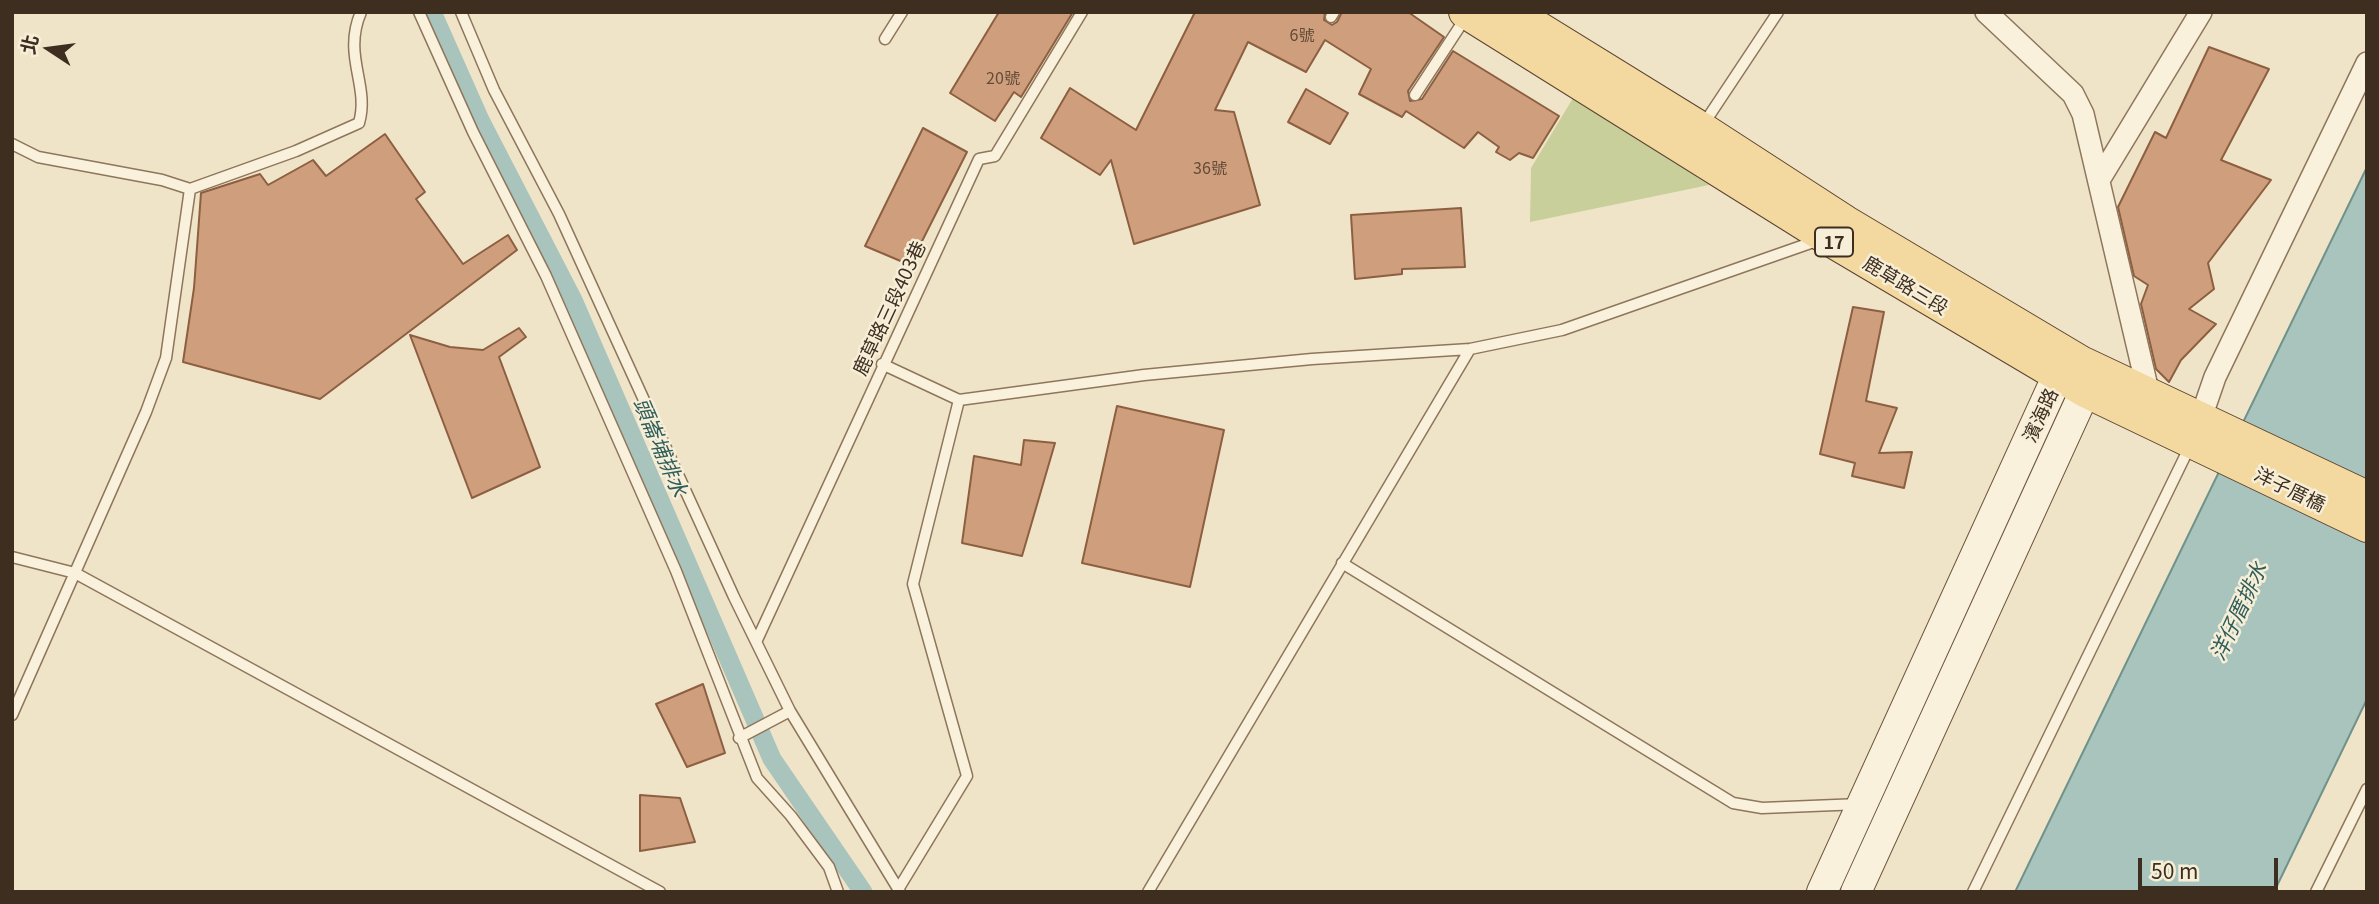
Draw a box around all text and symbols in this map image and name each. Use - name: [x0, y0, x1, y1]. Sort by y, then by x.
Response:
- north arrow: [14, 14, 84, 84]
- house number: 6號: [1290, 25, 1314, 45]
- text: 北: [13, 32, 43, 56]
- house number: 20號: [986, 68, 1020, 88]
- house number: 36號: [1193, 158, 1227, 178]
- road number: 17: [1815, 228, 1853, 256]
- street label: 鹿草路三段403巷: [848, 237, 930, 379]
- street label: 鹿草路三段: [1859, 251, 1953, 319]
- street label: 濱海路: [2018, 384, 2062, 446]
- water label: 頭崙埔排水: [629, 394, 693, 500]
- street label: 洋子厝橋: [2251, 462, 2329, 516]
- water label: 洋仔厝排水: [2204, 558, 2272, 664]
- scale bar: [2141, 844, 2281, 888]
- text: 50 m: [2151, 855, 2198, 885]

